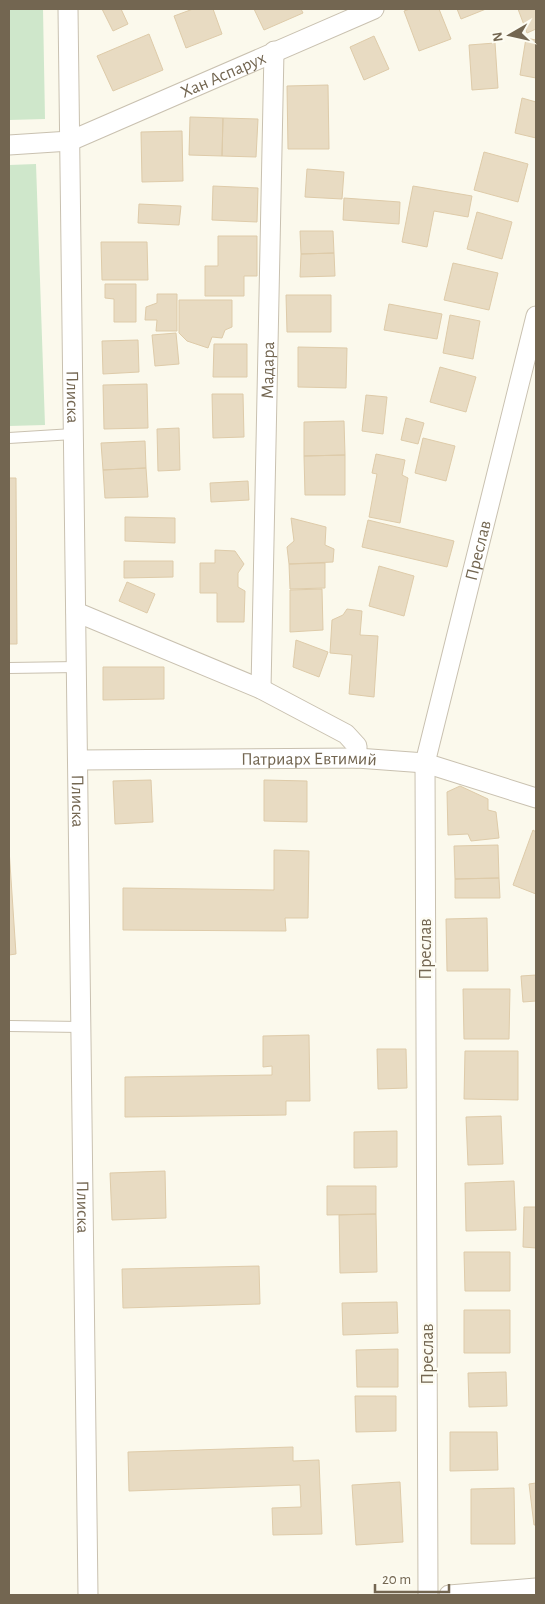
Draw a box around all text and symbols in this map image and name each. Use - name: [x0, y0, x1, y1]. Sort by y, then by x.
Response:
- north arrow: [485, 10, 535, 60]
- text: N: [490, 31, 506, 43]
- street label: Хан Аспарух: [178, 49, 269, 102]
- street label: Мадара: [259, 341, 278, 399]
- street label: Плиска: [63, 370, 81, 424]
- street label: Преслав: [463, 519, 495, 583]
- street label: Патриарх Евтимий: [241, 750, 378, 769]
- street label: Плиска: [68, 774, 86, 828]
- street label: Преслав: [417, 918, 435, 980]
- street label: Плиска: [73, 1180, 91, 1234]
- street label: Преслав: [419, 1323, 437, 1385]
- scale bar: [375, 1562, 449, 1594]
- text: 20 m: [382, 1572, 411, 1587]

